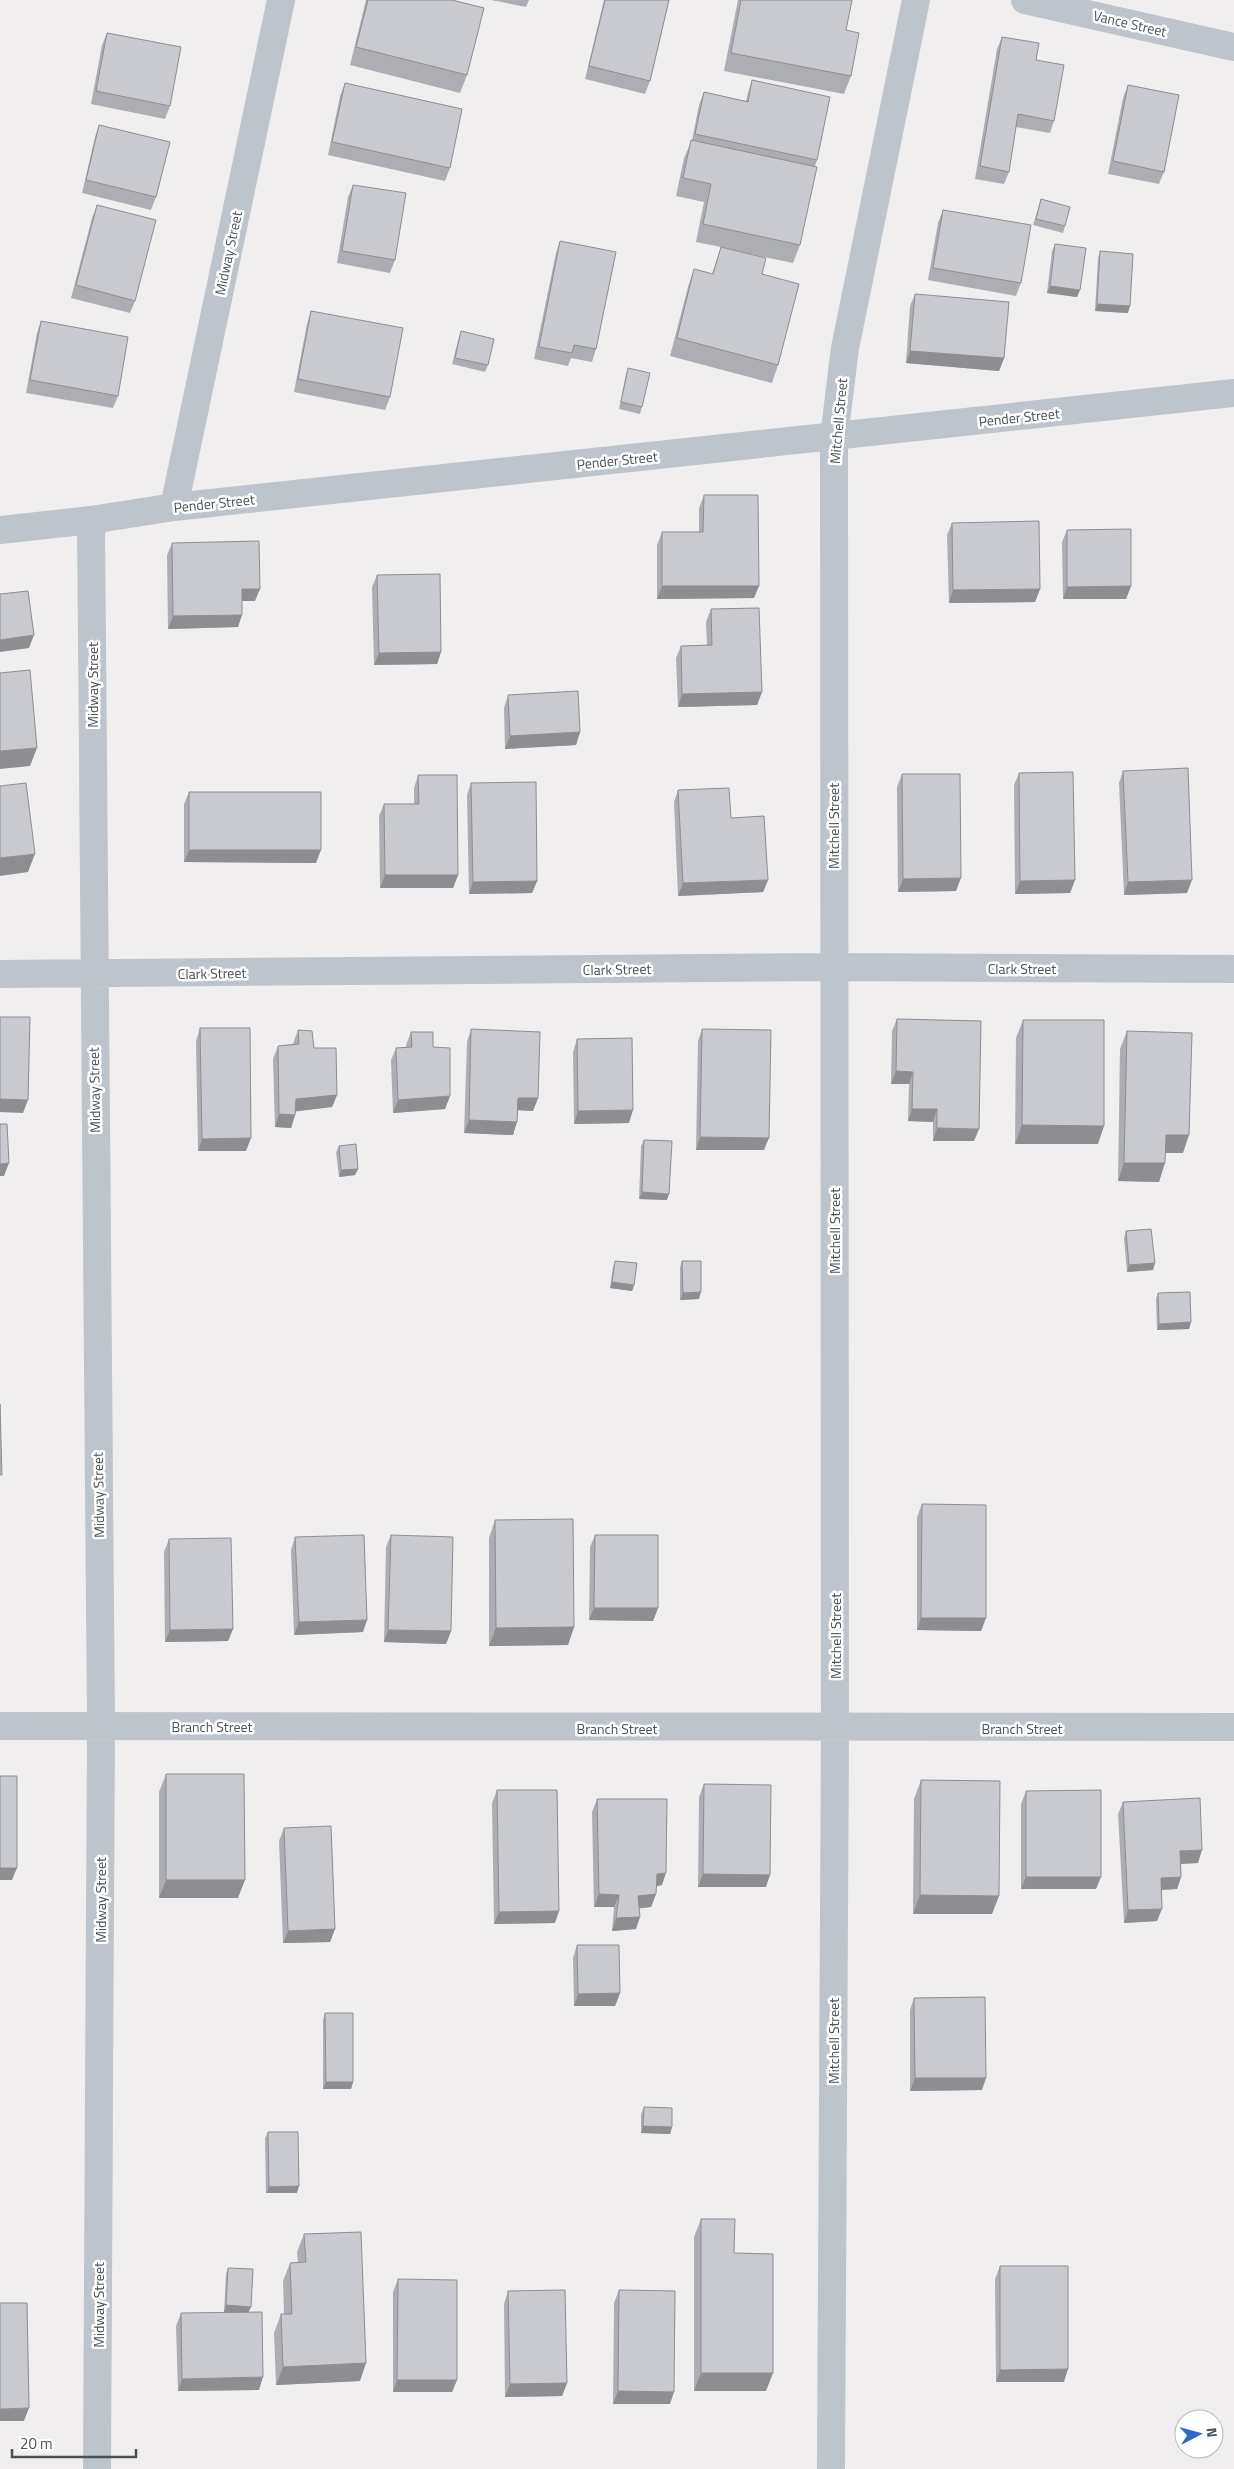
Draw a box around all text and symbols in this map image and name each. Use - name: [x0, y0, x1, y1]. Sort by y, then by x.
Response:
- street label: Vance Street: [1091, 4, 1169, 42]
- street label: Midway Street: [209, 209, 247, 297]
- street label: Mitchell Street: [824, 377, 852, 465]
- street label: Pender Street: [977, 402, 1061, 432]
- street label: Pender Street: [575, 445, 659, 475]
- street label: Pender Street: [172, 488, 256, 518]
- street label: Midway Street: [82, 642, 103, 728]
- street label: Mitchell Street: [823, 783, 844, 869]
- street label: Clark Street: [583, 958, 652, 980]
- street label: Clark Street: [988, 958, 1056, 979]
- street label: Clark Street: [178, 962, 247, 984]
- street label: Midway Street: [83, 1047, 105, 1133]
- street label: Mitchell Street: [824, 1188, 845, 1274]
- street label: Midway Street: [87, 1452, 109, 1538]
- street label: Mitchell Street: [825, 1593, 846, 1679]
- street label: Branch Street: [172, 1716, 252, 1737]
- street label: Branch Street: [577, 1718, 657, 1739]
- street label: Branch Street: [982, 1718, 1062, 1739]
- street label: Midway Street: [90, 1857, 111, 1943]
- street label: Mitchell Street: [823, 1998, 844, 2084]
- street label: Midway Street: [88, 2262, 109, 2348]
- north arrow: [1174, 2409, 1224, 2459]
- scale bar: [12, 2426, 136, 2458]
- text: N: [1201, 2427, 1223, 2439]
- text: 20 m: [20, 2432, 53, 2455]

